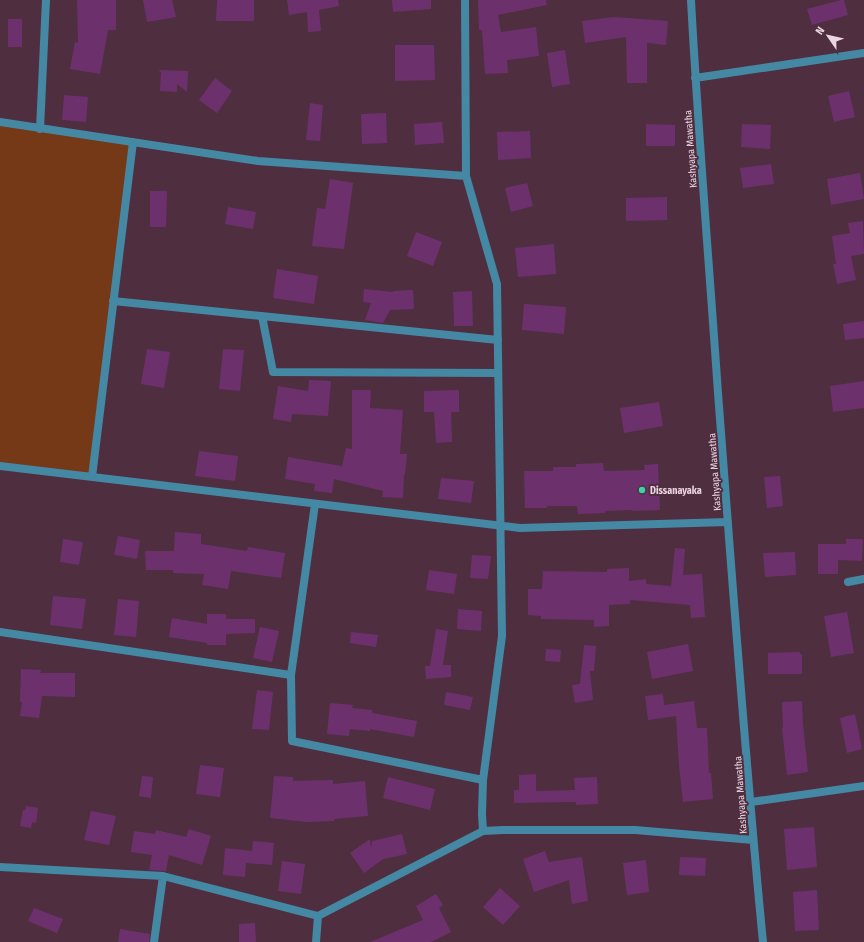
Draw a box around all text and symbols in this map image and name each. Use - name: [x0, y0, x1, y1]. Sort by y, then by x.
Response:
- north arrow: [808, 16, 848, 56]
- text: N: [813, 24, 827, 37]
- street label: Kashyapa Mawatha: [682, 110, 700, 188]
- street label: Kashyapa Mawatha: [706, 433, 724, 511]
- marker: Dissanayaka: [637, 485, 647, 495]
- place label: Dissanayaka: [650, 485, 702, 497]
- street label: Kashyapa Mawatha: [732, 756, 750, 834]

